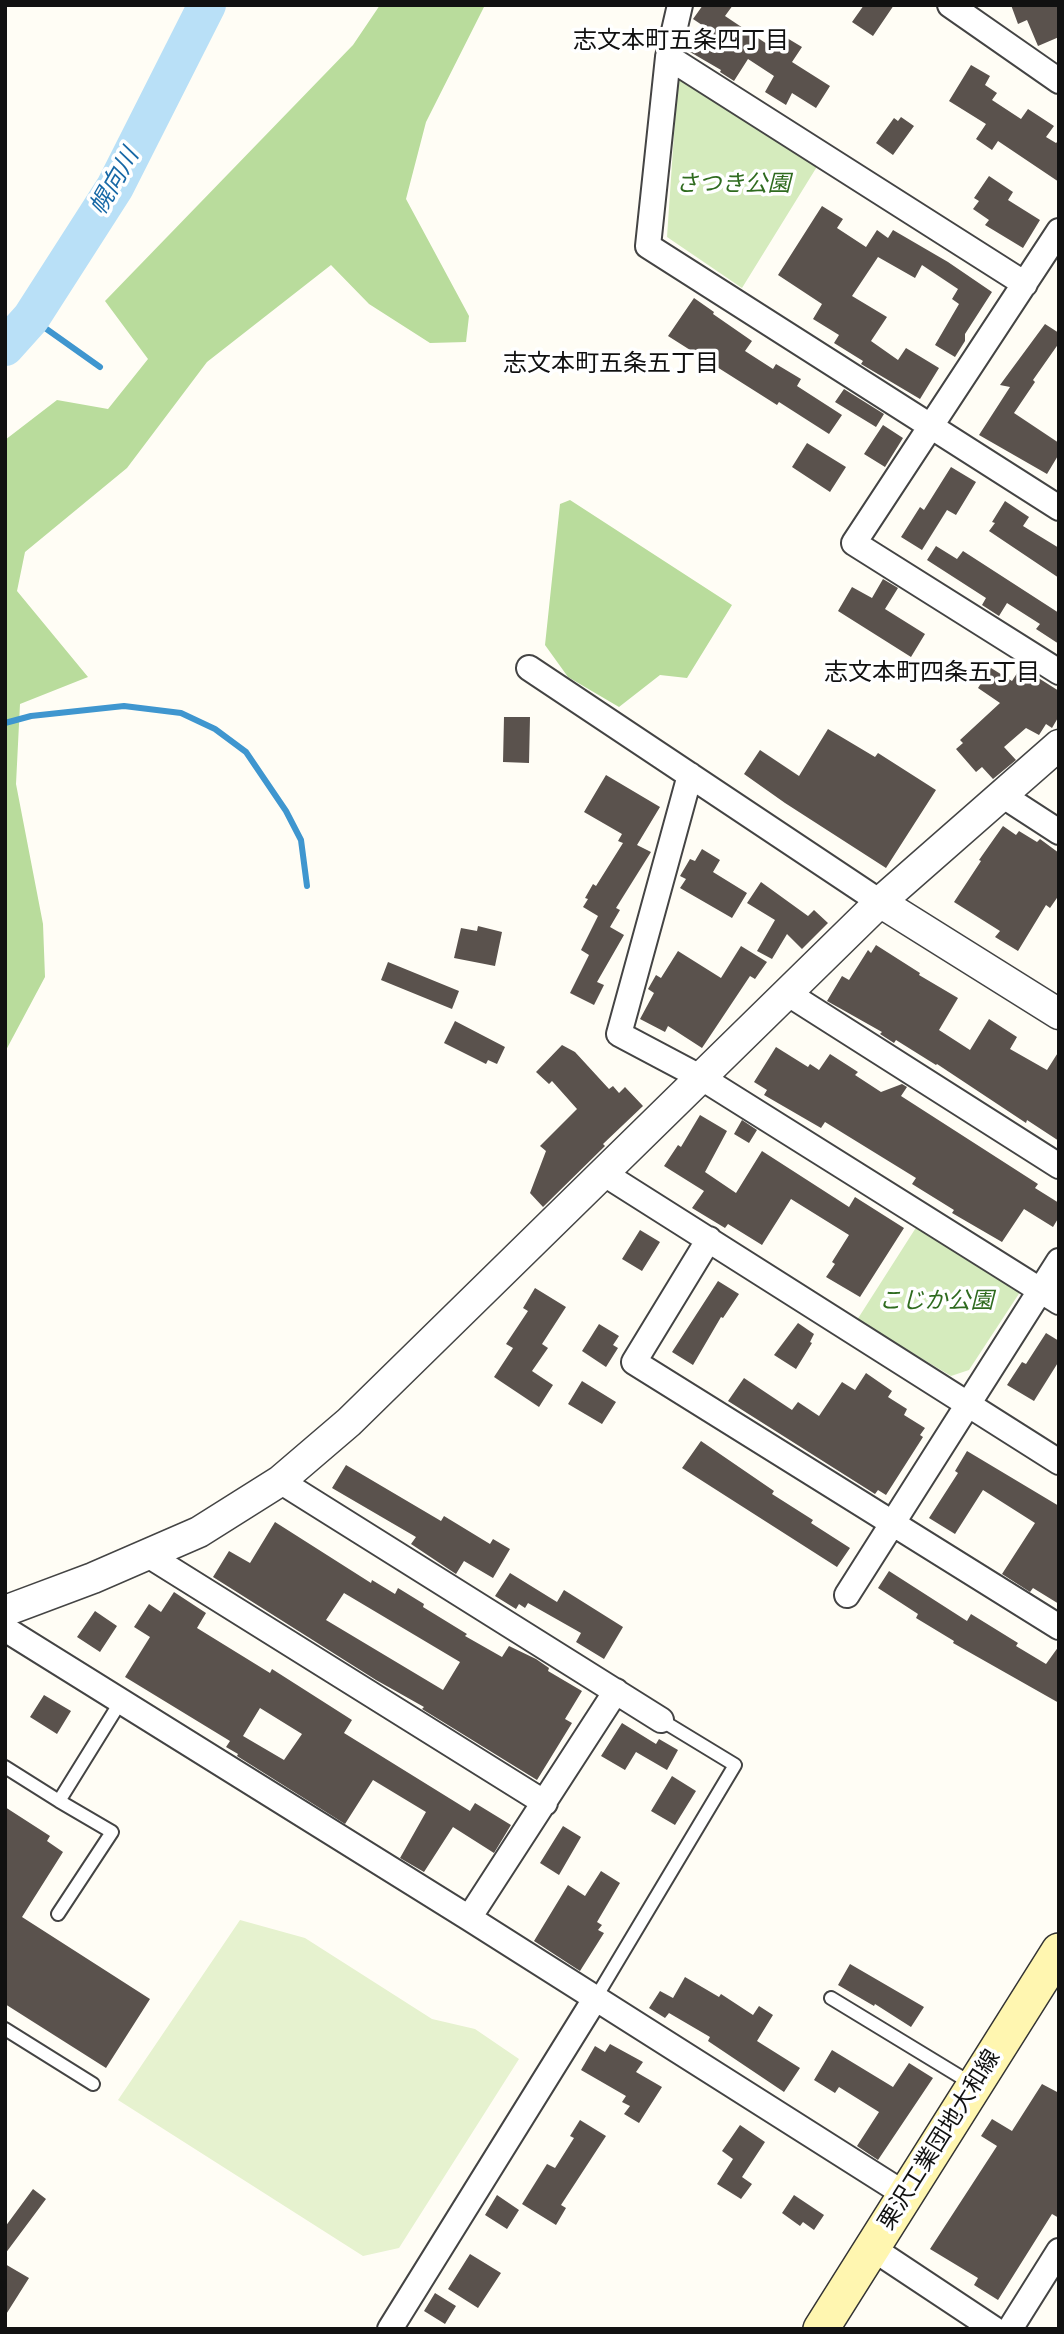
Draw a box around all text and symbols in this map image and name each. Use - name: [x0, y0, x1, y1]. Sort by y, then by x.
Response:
- district label: 志文本町五条四丁目: [573, 27, 789, 55]
- water label: 幌向川: [85, 144, 145, 220]
- park label: さつき公園: [676, 171, 790, 199]
- district label: 志文本町五条五丁目: [503, 350, 719, 378]
- district label: 志文本町四条五丁目: [824, 659, 1040, 687]
- park label: こじか公園: [879, 1288, 993, 1316]
- street label: 栗沢工業団地大和線: [873, 2045, 1007, 2235]

